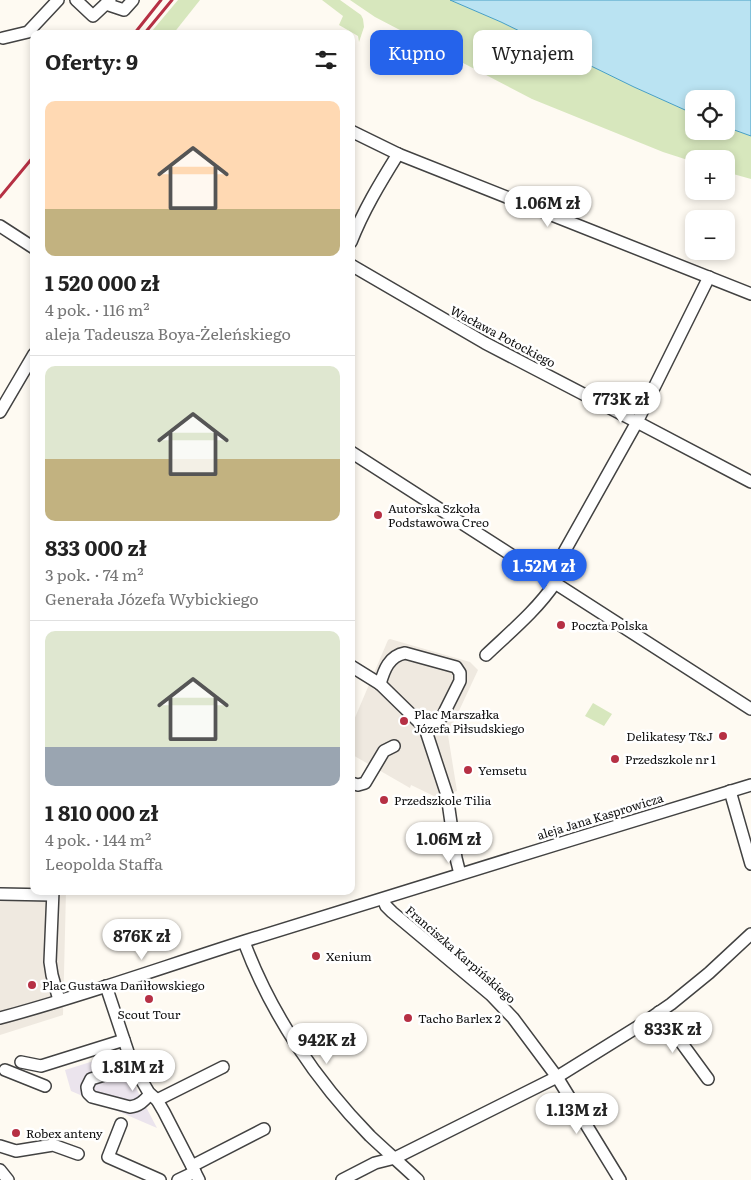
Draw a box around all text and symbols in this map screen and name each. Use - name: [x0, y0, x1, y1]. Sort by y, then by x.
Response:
- chip: Kupno: [370, 30, 463, 75]
- chip: Wynajem: [473, 30, 592, 75]
- text: Oferty: 9: [45, 45, 138, 76]
- icon: filters: [312, 46, 340, 74]
- map controls: [685, 90, 735, 260]
- button: locate: [685, 90, 735, 140]
- icon: home: [148, 133, 238, 223]
- button: +: [685, 150, 735, 200]
- pin: 1.06M zł: [496, 186, 600, 228]
- text: 1.06M zł: [516, 190, 580, 214]
- button: −: [685, 210, 735, 260]
- text: 1 520 000 zł: [45, 266, 160, 297]
- text: 4 pok. · 116 m²: [45, 297, 150, 321]
- street label: Wacława Potockiego: [447, 301, 559, 371]
- text: aleja Tadeusza Boya-Żeleńskiego: [45, 321, 291, 345]
- pin: 773K zł: [575, 382, 667, 424]
- text: 773K zł: [593, 386, 649, 410]
- icon: home: [148, 399, 238, 489]
- place label: Autorska Szkoła Podstawowa Creo: [388, 499, 489, 531]
- marker: Autorska Szkoła Podstawowa Creo: [372, 509, 384, 521]
- text: 833 000 zł: [45, 531, 147, 562]
- pin: 1.52M zł: [492, 548, 596, 591]
- text: 1.52M zł: [513, 553, 575, 577]
- text: 3 pok. · 74 m²: [45, 562, 144, 586]
- text: Generała Józefa Wybickiego: [45, 586, 259, 610]
- place label: Poczta Polska: [571, 616, 648, 634]
- marker: Poczta Polska: [555, 619, 567, 631]
- icon: home: [148, 664, 238, 754]
- place label: Plac Marszałka Józefa Piłsudskiego: [414, 705, 525, 737]
- marker: Plac Marszałka Józefa Piłsudskiego: [398, 715, 410, 727]
- place label: Delikatesy T&J: [626, 727, 713, 745]
- marker: Delikatesy T&J: [717, 730, 729, 742]
- place label: Przedszkole nr 1: [625, 750, 716, 768]
- marker: Przedszkole nr 1: [609, 753, 621, 765]
- place label: Yemsetu: [478, 761, 527, 779]
- marker: Yemsetu: [462, 764, 474, 776]
- street label: aleja Jana Kasprowicza: [535, 788, 666, 844]
- place label: Przedszkole Tilia: [394, 791, 492, 809]
- marker: Przedszkole Tilia: [378, 794, 390, 806]
- text: 1 810 000 zł: [45, 796, 158, 827]
- pin: 1.06M zł: [397, 822, 501, 864]
- text: 1.06M zł: [417, 826, 481, 850]
- text: 4 pok. · 144 m²: [45, 827, 151, 851]
- text: Leopolda Staffa: [45, 851, 163, 875]
- street label: Franciszka Karpińskiego: [402, 901, 520, 1007]
- pin: 876K zł: [96, 918, 188, 961]
- text: 876K zł: [113, 923, 171, 947]
- place label: Xenium: [326, 947, 372, 965]
- marker: Xenium: [310, 950, 322, 962]
- place label: Plac Gustawa Daniłowskiego: [42, 976, 205, 994]
- marker: Plac Gustawa Daniłowskiego: [26, 979, 38, 991]
- marker: Scout Tour: [143, 993, 155, 1005]
- place label: Scout Tour: [118, 1005, 181, 1023]
- place label: Tacho Barlex 2: [418, 1009, 501, 1027]
- marker: Tacho Barlex 2: [402, 1012, 414, 1024]
- pin: 833K zł: [627, 1012, 719, 1054]
- text: 833K zł: [644, 1016, 702, 1040]
- pin: 942K zł: [281, 1022, 373, 1065]
- text: 942K zł: [298, 1027, 356, 1051]
- pin: 1.81M zł: [81, 1050, 185, 1092]
- text: 1.81M zł: [102, 1054, 164, 1078]
- pin: 1.13M zł: [525, 1092, 629, 1135]
- text: 1.13M zł: [546, 1097, 608, 1121]
- place label: Robex anteny: [26, 1124, 103, 1142]
- marker: Robex anteny: [10, 1127, 22, 1139]

